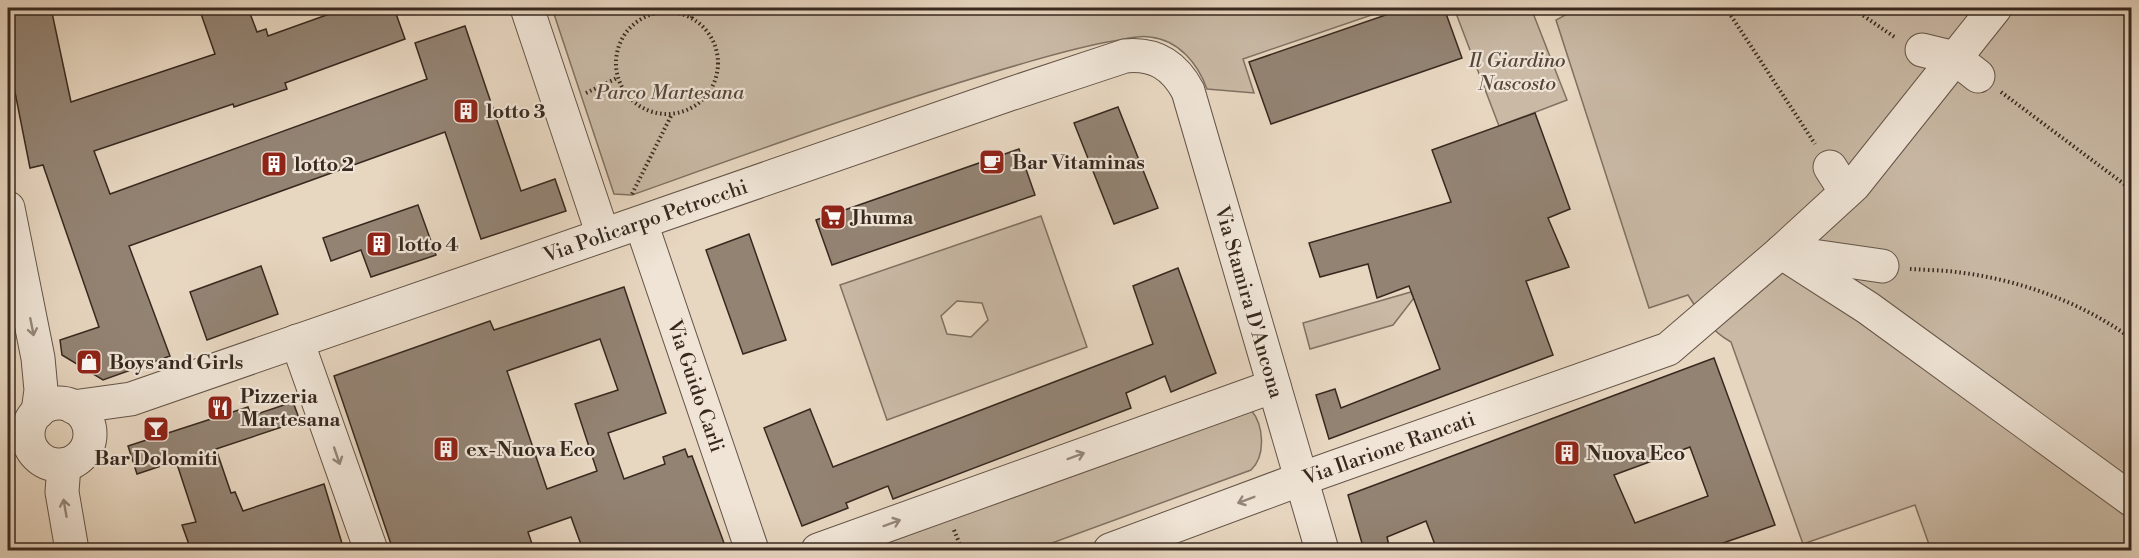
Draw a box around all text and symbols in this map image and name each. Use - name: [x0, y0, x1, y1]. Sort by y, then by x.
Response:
- park label: Il Giardino Nascosto: [1467, 49, 1566, 97]
- park label: Parco Martesana: [595, 81, 745, 106]
- building icon: lotto 3: [451, 96, 481, 126]
- place label: lotto 3: [486, 100, 546, 125]
- cafe icon: Bar Vitaminas: [977, 147, 1007, 177]
- building icon: lotto 2: [259, 149, 289, 179]
- place label: Bar Vitaminas: [1012, 151, 1145, 176]
- place label: lotto 2: [294, 153, 354, 178]
- street label: Via Policarpo Petrocchi: [540, 175, 752, 269]
- supermarket icon: Jhuma: [818, 202, 848, 232]
- street label: Via Stamira D'Ancona: [1208, 202, 1288, 402]
- place label: Jhuma: [849, 206, 914, 231]
- building icon: lotto 4: [364, 229, 394, 259]
- place label: lotto 4: [398, 233, 459, 258]
- street label: Via Guido Carli: [660, 316, 729, 456]
- one-way arrow: [26, 317, 38, 336]
- shop icon: Boys and Girls: [74, 347, 104, 377]
- place label: Boys and Girls: [109, 351, 243, 376]
- place label: Pizzeria Martesana: [240, 385, 340, 433]
- restaurant icon: Pizzeria Martesana: [205, 393, 235, 423]
- street label: Via Ilarione Rancati: [1299, 407, 1479, 492]
- bar icon: Bar Dolomiti: [141, 414, 171, 444]
- building icon: ex-Nuova Eco: [431, 434, 461, 464]
- place label: ex-Nuova Eco: [466, 438, 595, 463]
- building icon: Nuova Eco: [1552, 438, 1582, 468]
- place label: Nuova Eco: [1586, 442, 1685, 467]
- one-way arrow: [333, 446, 344, 465]
- place label: Bar Dolomiti: [94, 447, 218, 472]
- one-way arrow: [1066, 450, 1085, 461]
- one-way arrow: [1237, 495, 1256, 506]
- one-way arrow: [59, 499, 70, 518]
- one-way arrow: [883, 517, 901, 528]

